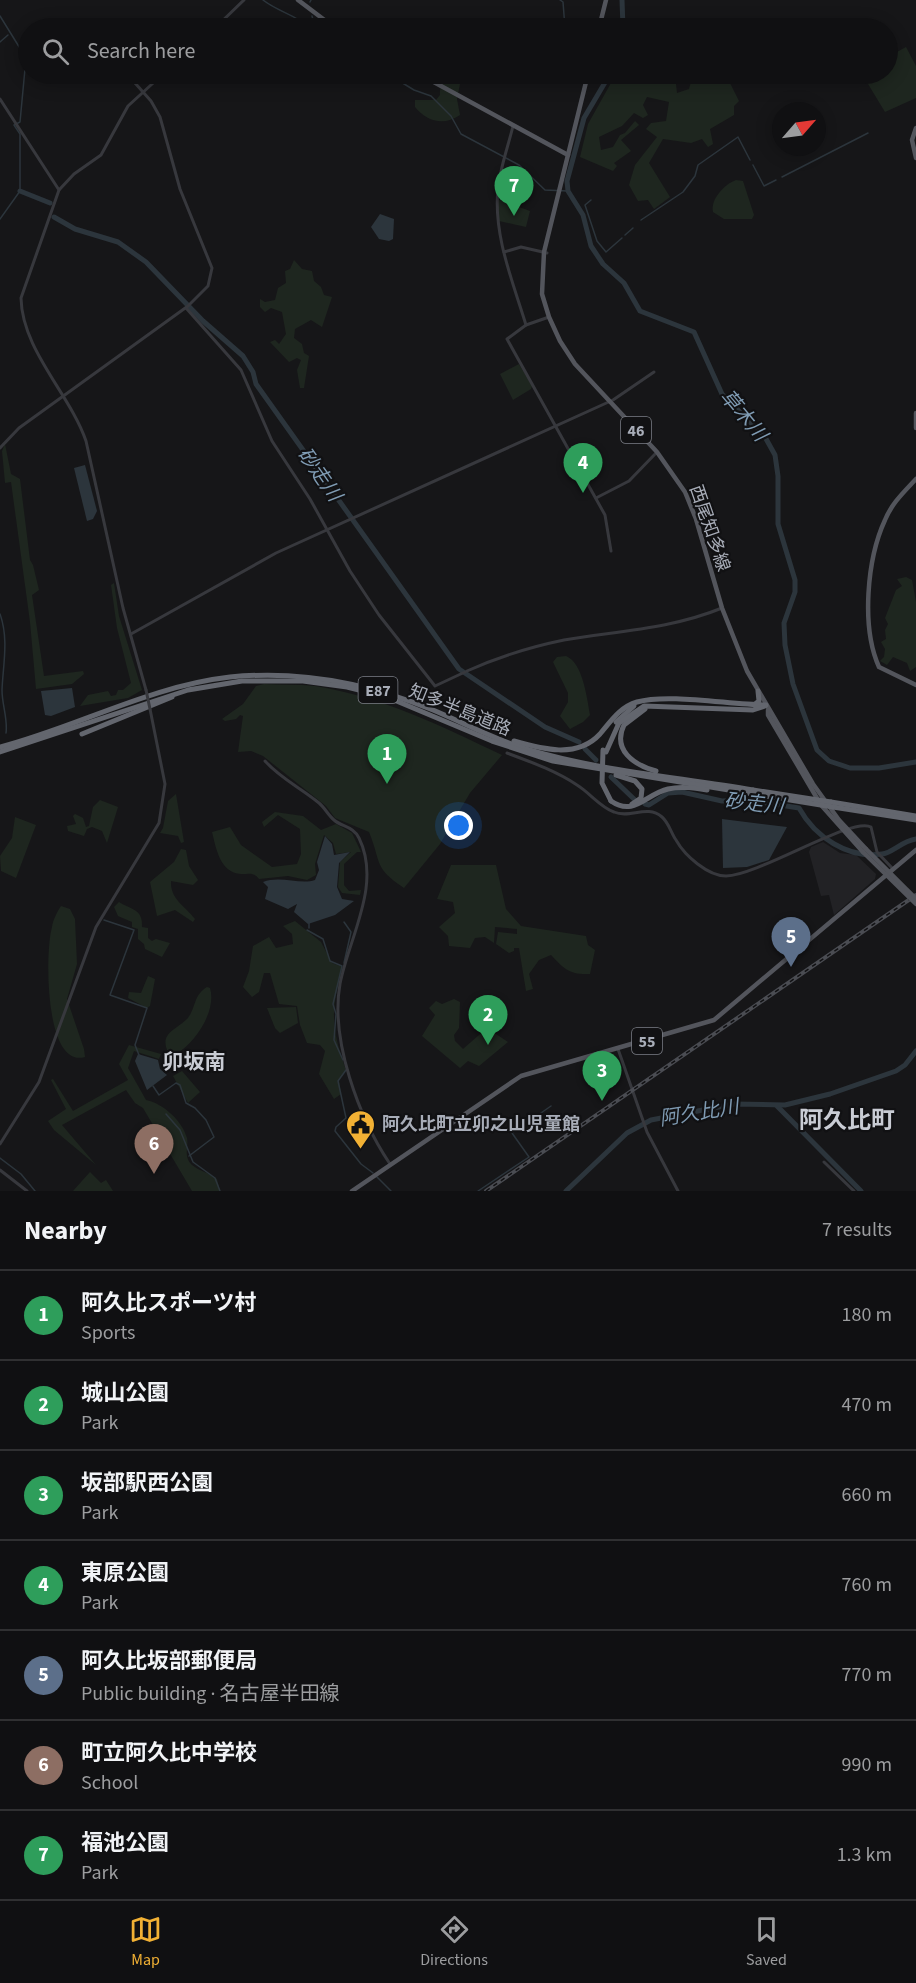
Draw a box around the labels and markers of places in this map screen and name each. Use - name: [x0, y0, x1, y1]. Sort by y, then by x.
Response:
- pin: 7: [494, 166, 534, 216]
- pin: 4: [564, 444, 602, 493]
- pin: 1: [368, 734, 406, 784]
- pin: 5: [772, 918, 810, 967]
- pin: 2: [468, 996, 508, 1045]
- pin: 3: [582, 1052, 622, 1101]
- public building icon: 阿久比町立卯之山児童館: [345, 1108, 377, 1150]
- place label: 阿久比町立卯之山児童館: [382, 1112, 580, 1137]
- pin: 6: [134, 1124, 174, 1174]

